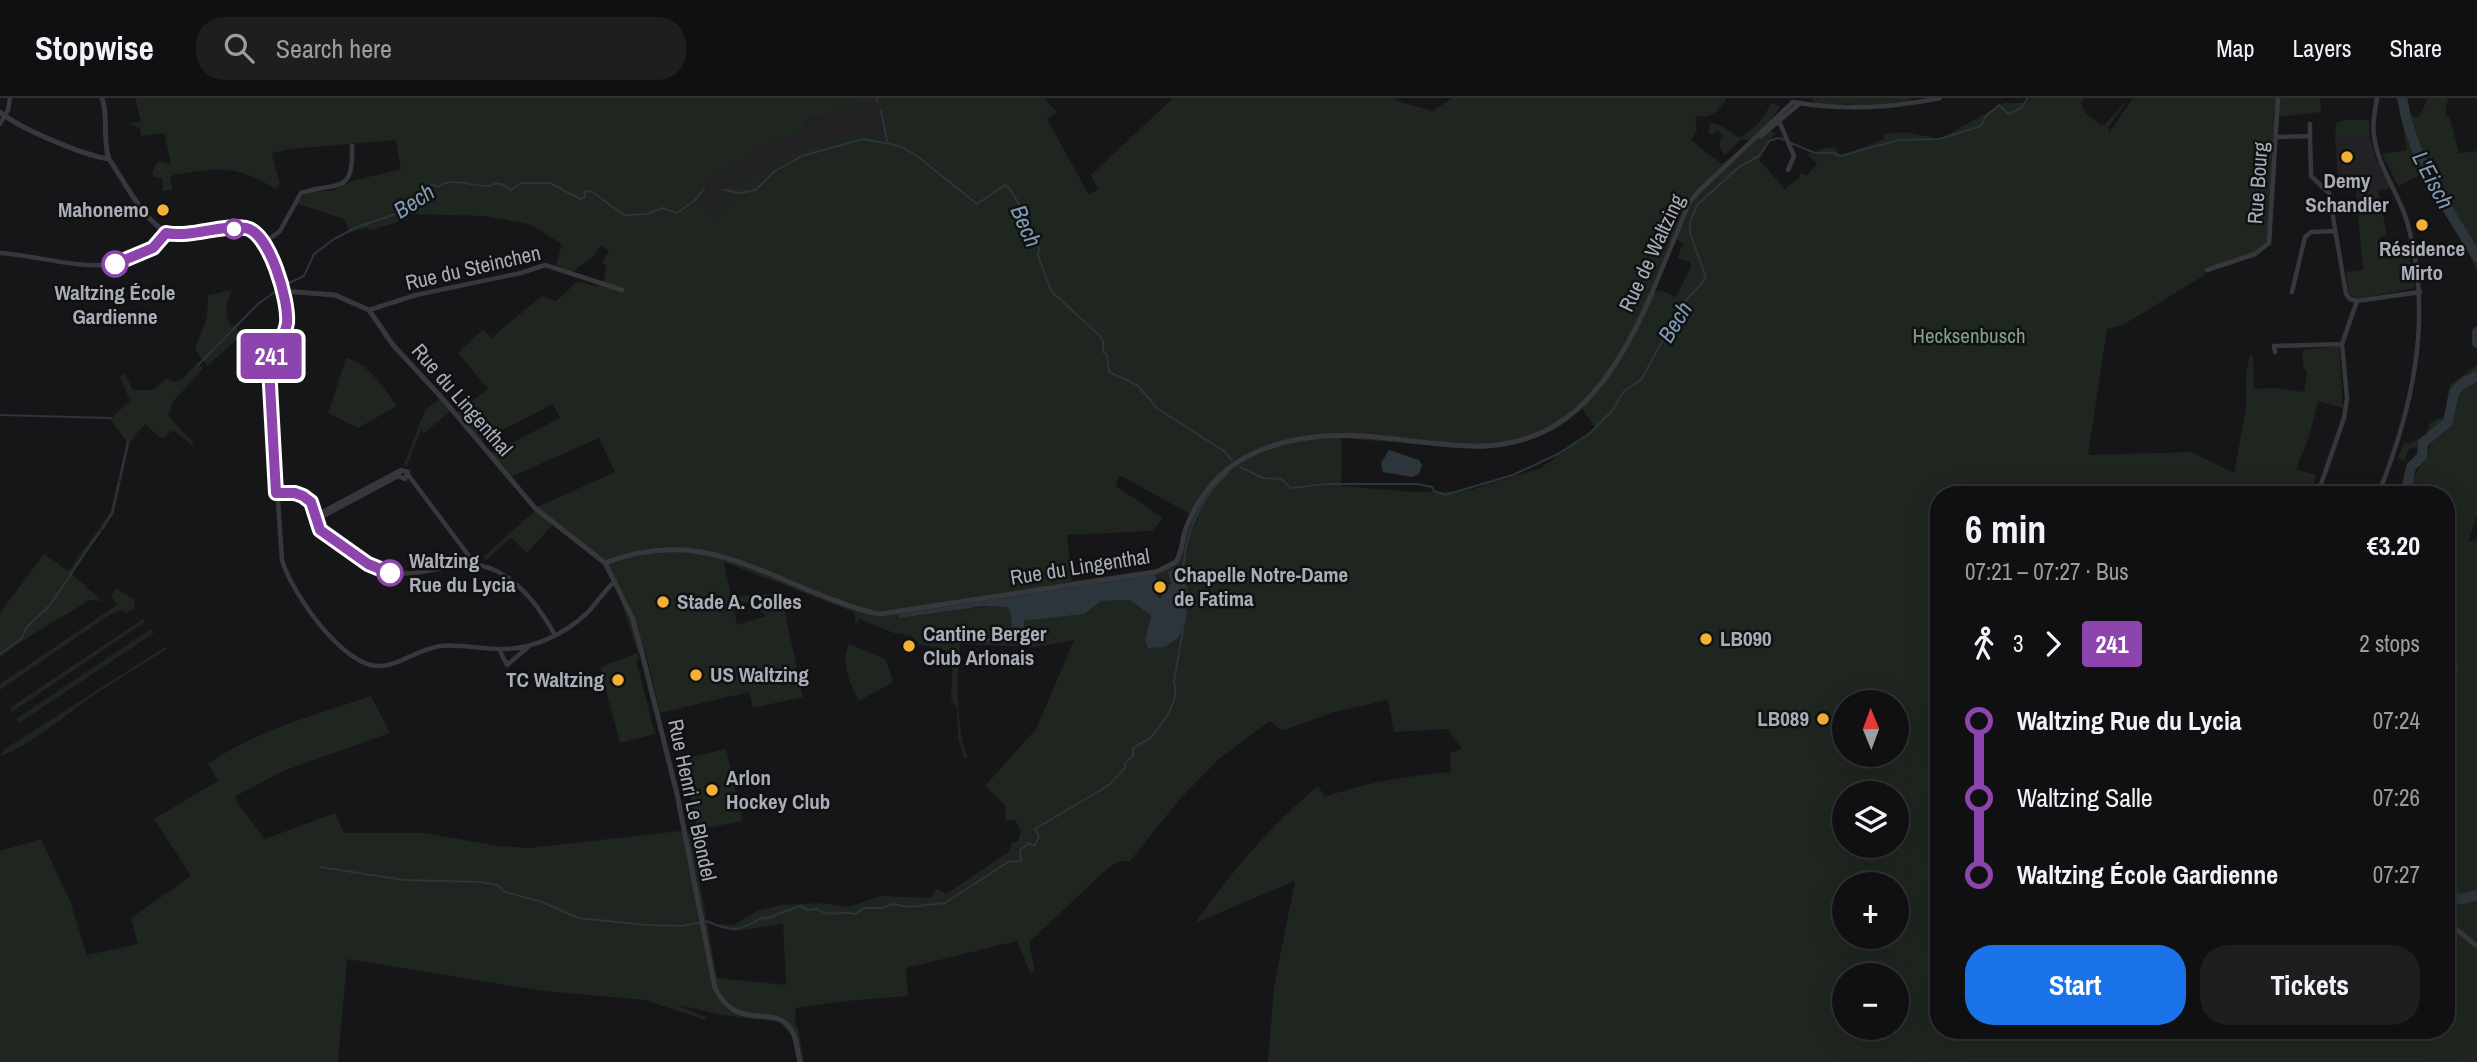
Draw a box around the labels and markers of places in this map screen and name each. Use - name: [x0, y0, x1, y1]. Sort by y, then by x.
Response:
- marker: Demy Schandler: [2339, 149, 2355, 165]
- place label: Demy Schandler: [2305, 166, 2389, 219]
- place label: Mahonemo: [58, 195, 149, 224]
- marker: Mahonemo: [155, 202, 171, 218]
- marker: Résidence Mirto: [2414, 217, 2430, 233]
- unlabelled marker: [224, 219, 244, 239]
- place label: Résidence Mirto: [2379, 234, 2465, 287]
- marker: Waltzing École Gardienne: [102, 251, 128, 277]
- place label: Waltzing École Gardienne: [55, 278, 175, 331]
- place label: Waltzing Rue du Lycia: [409, 546, 516, 599]
- marker: Waltzing Rue du Lycia: [377, 560, 403, 586]
- place label: Chapelle Notre-Dame de Fatima: [1174, 560, 1348, 613]
- marker: Chapelle Notre-Dame de Fatima: [1152, 579, 1168, 595]
- place label: Stade A. Colles: [677, 587, 802, 616]
- marker: Stade A. Colles: [655, 594, 671, 610]
- place label: Cantine Berger Club Arlonais: [923, 619, 1047, 672]
- place label: LB090: [1720, 624, 1772, 653]
- marker: LB090: [1698, 631, 1714, 647]
- marker: Cantine Berger Club Arlonais: [901, 638, 917, 654]
- place label: US Waltzing: [710, 660, 809, 689]
- place label: TC Waltzing: [506, 665, 604, 694]
- marker: US Waltzing: [688, 667, 704, 683]
- marker: TC Waltzing: [610, 672, 626, 688]
- place label: LB089: [1757, 704, 1809, 733]
- marker: LB089: [1815, 711, 1831, 727]
- place label: Arlon Hockey Club: [726, 763, 830, 816]
- marker: Arlon Hockey Club: [704, 782, 720, 798]

